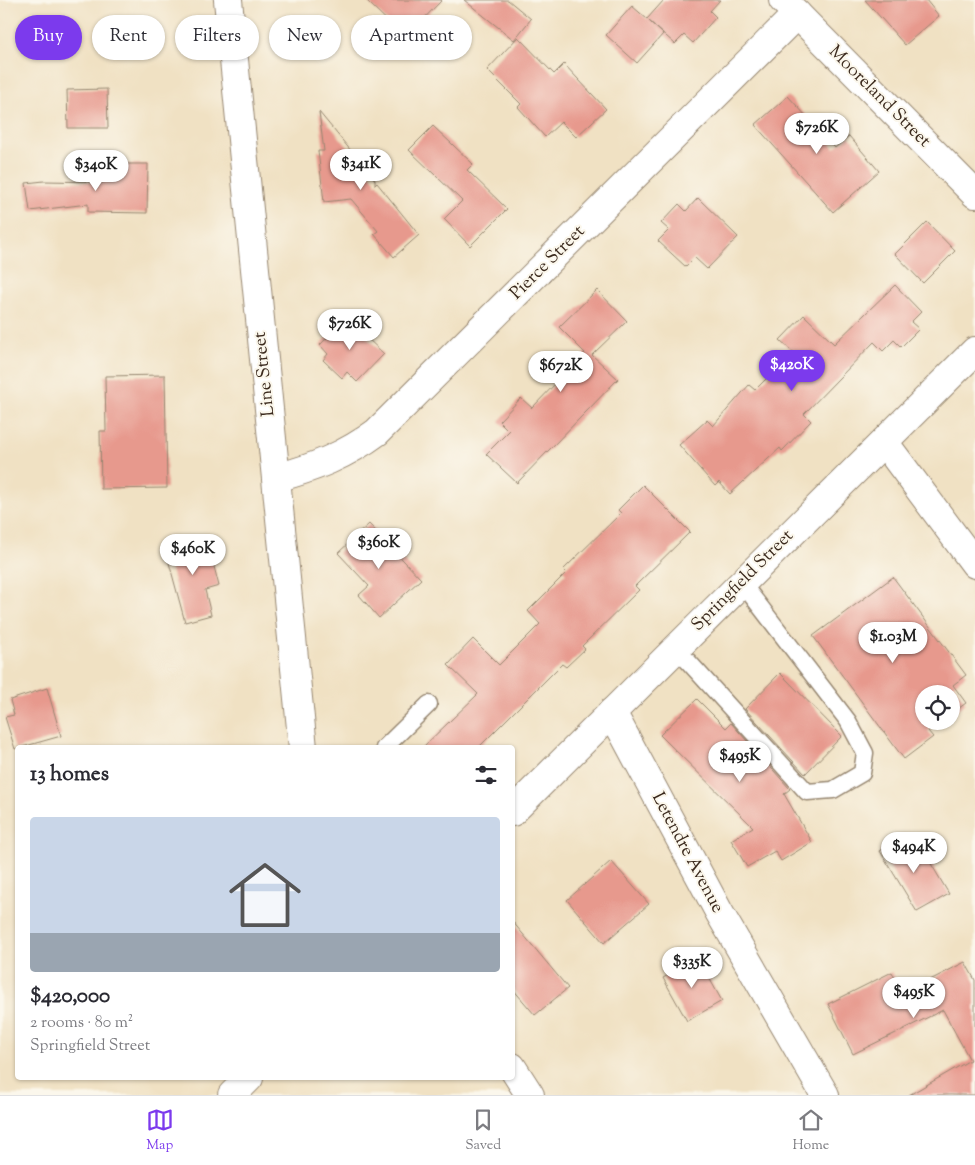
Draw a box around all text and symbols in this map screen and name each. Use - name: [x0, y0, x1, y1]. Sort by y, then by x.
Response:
- chip: Buy: [15, 15, 82, 60]
- chip: Rent: [92, 15, 165, 60]
- chip: Filters: [175, 15, 259, 60]
- chip: New: [269, 15, 341, 60]
- chip: Apartment: [351, 15, 472, 60]
- street label: Mooreland Street: [822, 40, 936, 154]
- pin: $726K: [782, 112, 852, 155]
- text: $726K: [795, 117, 839, 140]
- pin: $341K: [326, 148, 396, 191]
- pin: $340K: [61, 150, 131, 192]
- text: $341K: [341, 153, 381, 176]
- text: $340K: [75, 154, 117, 177]
- street label: Pierce Street: [505, 220, 591, 306]
- pin: $726K: [315, 308, 385, 351]
- text: $726K: [328, 313, 372, 336]
- street label: Line Street: [248, 330, 282, 418]
- pin: $672K: [526, 350, 596, 393]
- pin: $420K: [757, 350, 827, 392]
- text: $420K: [770, 354, 814, 377]
- text: $672K: [539, 355, 583, 378]
- street label: Springfield Street: [686, 524, 800, 638]
- pin: $360K: [344, 528, 414, 570]
- text: $360K: [358, 532, 400, 555]
- pin: $460K: [158, 534, 228, 576]
- text: $460K: [171, 538, 215, 561]
- pin: $1.03M: [852, 622, 934, 664]
- text: $1.03M: [869, 626, 917, 649]
- map controls: [915, 685, 960, 730]
- button: locate: [915, 685, 960, 730]
- pin: $495K: [705, 740, 775, 783]
- text: $495K: [719, 745, 761, 768]
- text: 13 homes: [30, 760, 109, 790]
- icon: filters: [472, 761, 500, 789]
- street label: Letendre Avenue: [644, 788, 730, 918]
- pin: $494K: [879, 832, 949, 874]
- text: $494K: [892, 836, 936, 859]
- icon: home: [220, 850, 310, 940]
- pin: $335K: [657, 946, 727, 989]
- text: $335K: [673, 951, 711, 974]
- pin: $495K: [879, 976, 949, 1019]
- text: $495K: [893, 981, 935, 1004]
- text: $420,000: [30, 982, 110, 1012]
- text: 2 rooms · 80 m²: [30, 1012, 133, 1035]
- text: Springfield Street: [30, 1035, 150, 1058]
- tab: Map: [146, 1106, 174, 1156]
- tab: Saved: [465, 1106, 501, 1156]
- tab: Home: [793, 1106, 829, 1156]

